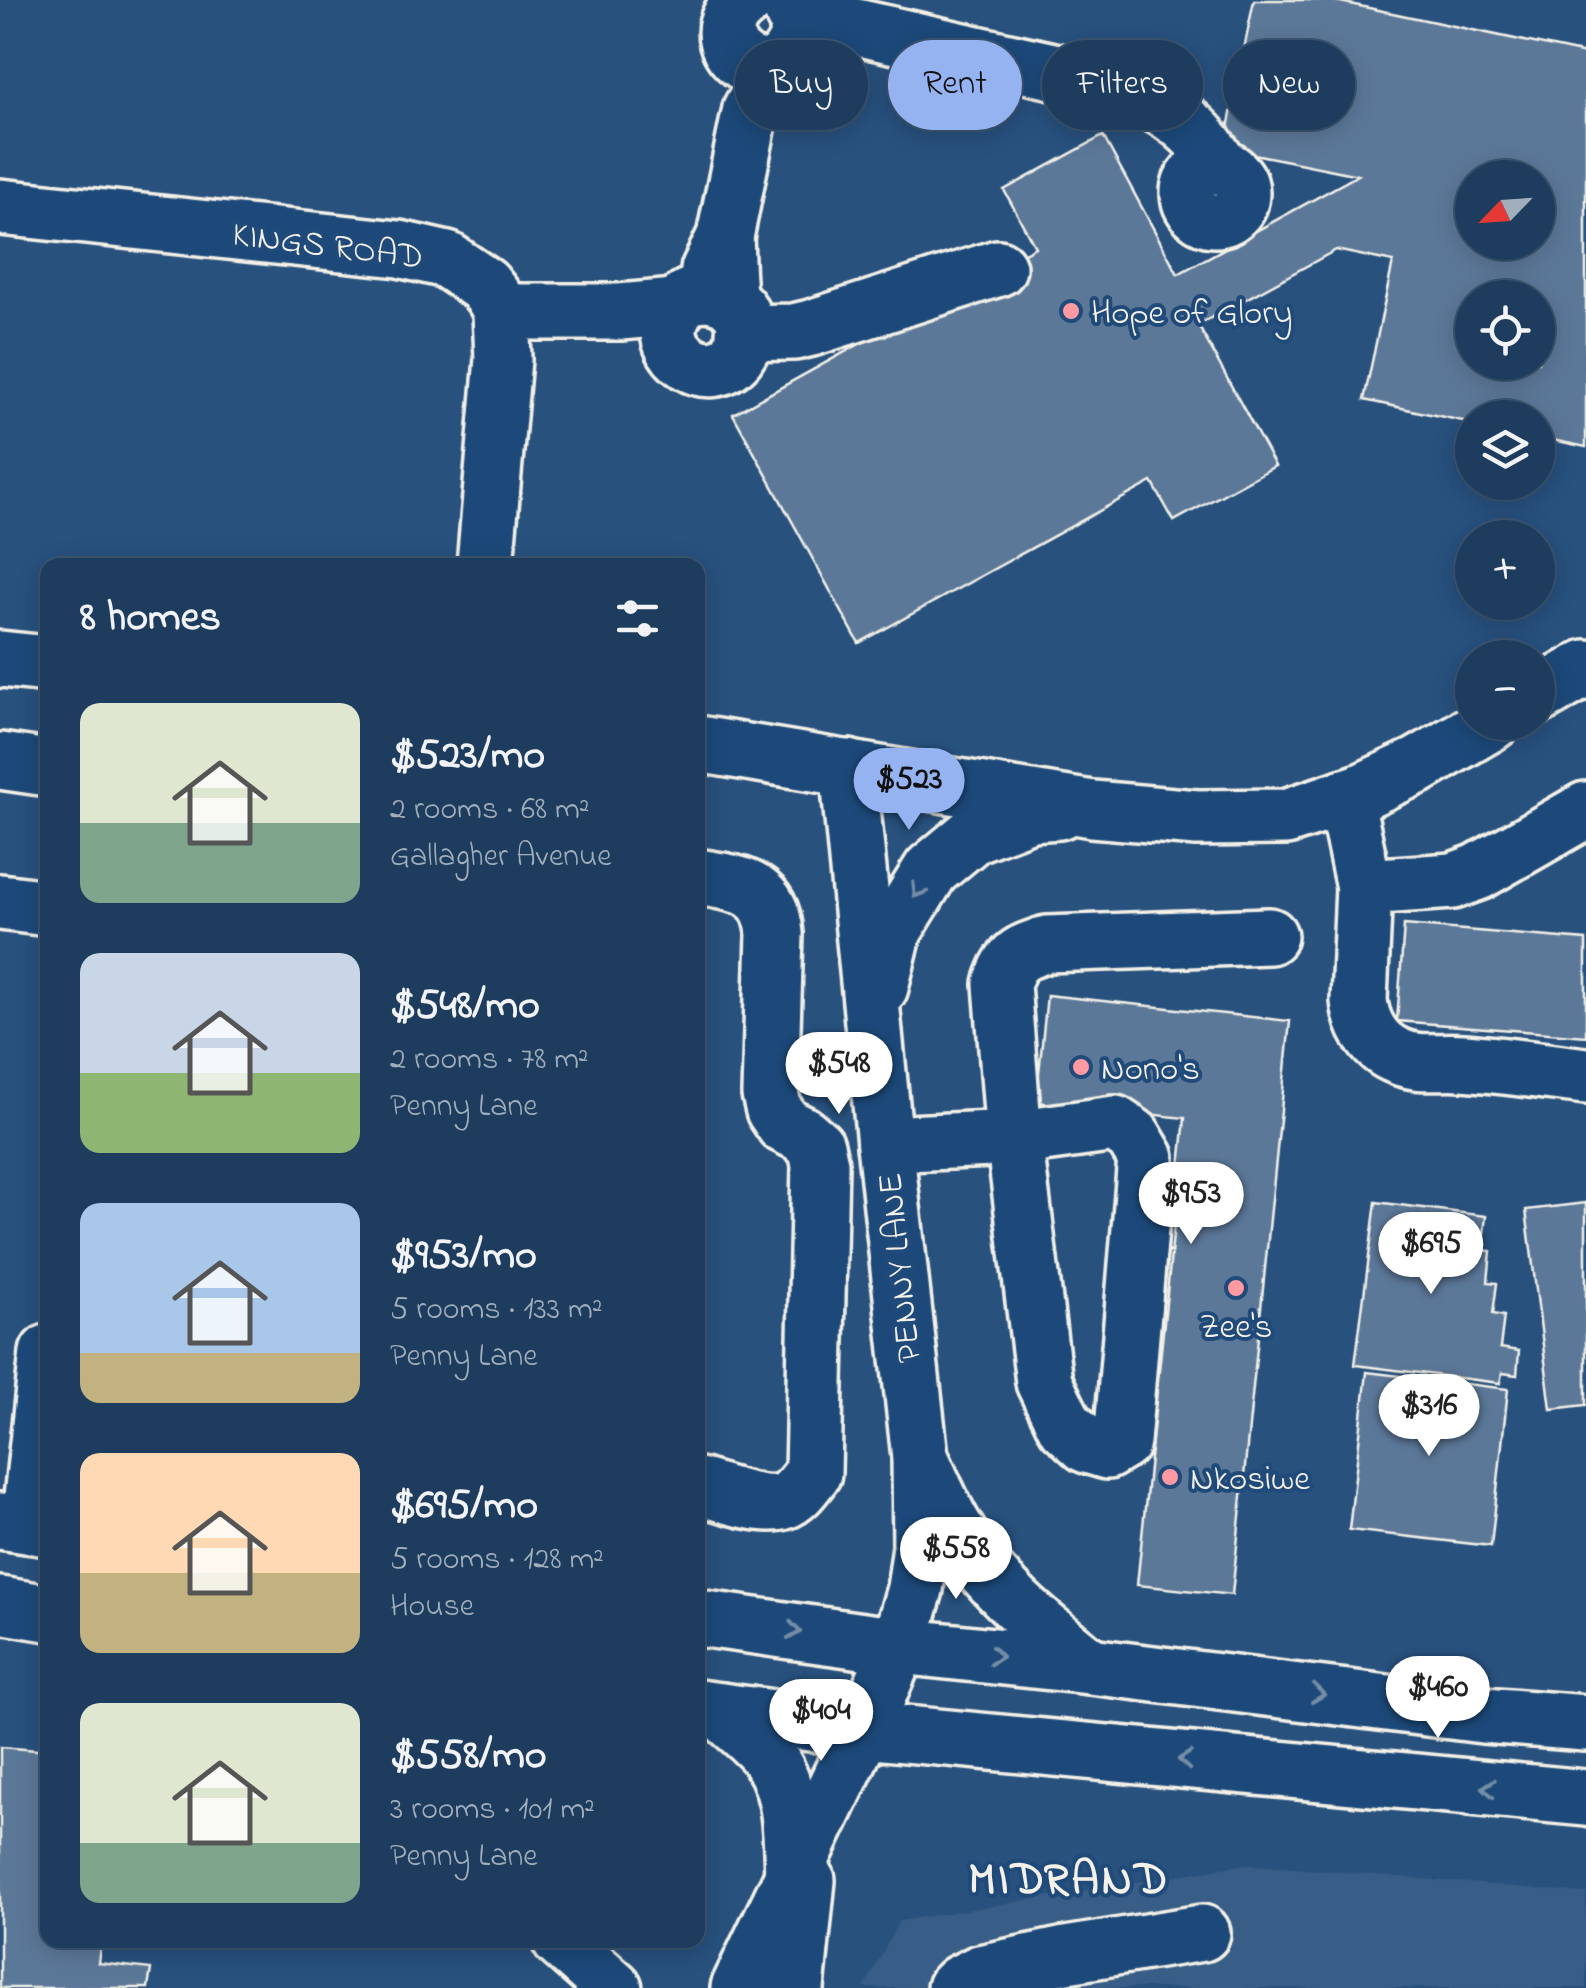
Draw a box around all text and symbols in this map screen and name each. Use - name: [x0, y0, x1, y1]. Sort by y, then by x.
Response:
- chip: Buy: [735, 40, 868, 130]
- chip: Rent: [888, 40, 1022, 130]
- chip: Filters: [1042, 40, 1203, 130]
- chip: New: [1223, 40, 1355, 130]
- north arrow: [1455, 160, 1555, 260]
- map controls: [1455, 160, 1555, 740]
- street label: KINGS ROAD: [229, 210, 426, 284]
- button: locate: [1455, 280, 1555, 380]
- place label: Hope of Glory: [1091, 289, 1293, 340]
- marker: Hope of Glory: [1060, 300, 1082, 322]
- button: layers: [1455, 400, 1555, 500]
- button: +: [1455, 520, 1555, 620]
- text: 8 homes: [80, 588, 221, 649]
- icon: filters: [610, 591, 665, 646]
- button: −: [1455, 640, 1555, 740]
- text: $523/mo: [390, 726, 545, 787]
- icon: home: [160, 743, 280, 863]
- pin: $523: [850, 748, 968, 833]
- text: $523: [876, 757, 942, 804]
- text: 2 rooms · 68 m²: [390, 787, 589, 834]
- text: Gallagher Avenue: [390, 834, 612, 881]
- one-way arrow: [911, 880, 930, 898]
- text: $548/mo: [390, 976, 540, 1037]
- icon: home: [160, 993, 280, 1113]
- pin: $548: [780, 1032, 898, 1117]
- text: 2 rooms · 78 m²: [390, 1037, 589, 1084]
- text: $548: [808, 1041, 870, 1088]
- place label: Nono's: [1101, 1045, 1200, 1096]
- marker: Nono's: [1070, 1056, 1092, 1078]
- text: Penny Lane: [390, 1084, 538, 1131]
- pin: $953: [1132, 1162, 1250, 1247]
- street label: PENNY LANE: [866, 1170, 937, 1365]
- text: $953: [1161, 1171, 1221, 1218]
- pin: $695: [1372, 1212, 1490, 1297]
- text: $695: [1400, 1221, 1462, 1268]
- text: $953/mo: [390, 1226, 537, 1287]
- icon: home: [160, 1243, 280, 1363]
- marker: Zee's: [1225, 1277, 1247, 1299]
- text: 5 rooms · 133 m²: [390, 1287, 602, 1334]
- place label: Zee's: [1200, 1303, 1272, 1354]
- text: Penny Lane: [390, 1334, 538, 1381]
- pin: $316: [1370, 1374, 1488, 1459]
- text: $316: [1401, 1383, 1457, 1430]
- place label: Nkosiwe: [1190, 1455, 1310, 1506]
- marker: Nkosiwe: [1159, 1466, 1181, 1488]
- text: $695/mo: [390, 1476, 538, 1537]
- icon: home: [160, 1493, 280, 1613]
- pin: $558: [897, 1517, 1015, 1602]
- text: $558: [922, 1526, 990, 1573]
- text: 5 rooms · 128 m²: [390, 1537, 604, 1584]
- text: House: [390, 1584, 474, 1631]
- one-way arrow: [786, 1620, 802, 1641]
- one-way arrow: [988, 1645, 1004, 1666]
- pin: $460: [1379, 1656, 1497, 1741]
- text: $460: [1408, 1665, 1468, 1712]
- pin: $404: [762, 1679, 880, 1764]
- one-way arrow: [1311, 1683, 1327, 1704]
- text: $404: [791, 1688, 851, 1735]
- text: $558/mo: [390, 1726, 547, 1787]
- icon: home: [160, 1743, 280, 1863]
- one-way arrow: [1177, 1750, 1193, 1772]
- one-way arrow: [1480, 1778, 1496, 1800]
- text: 3 rooms · 101 m²: [390, 1787, 595, 1834]
- text: Penny Lane: [390, 1834, 538, 1881]
- district label: MIDRAND: [968, 1849, 1170, 1915]

